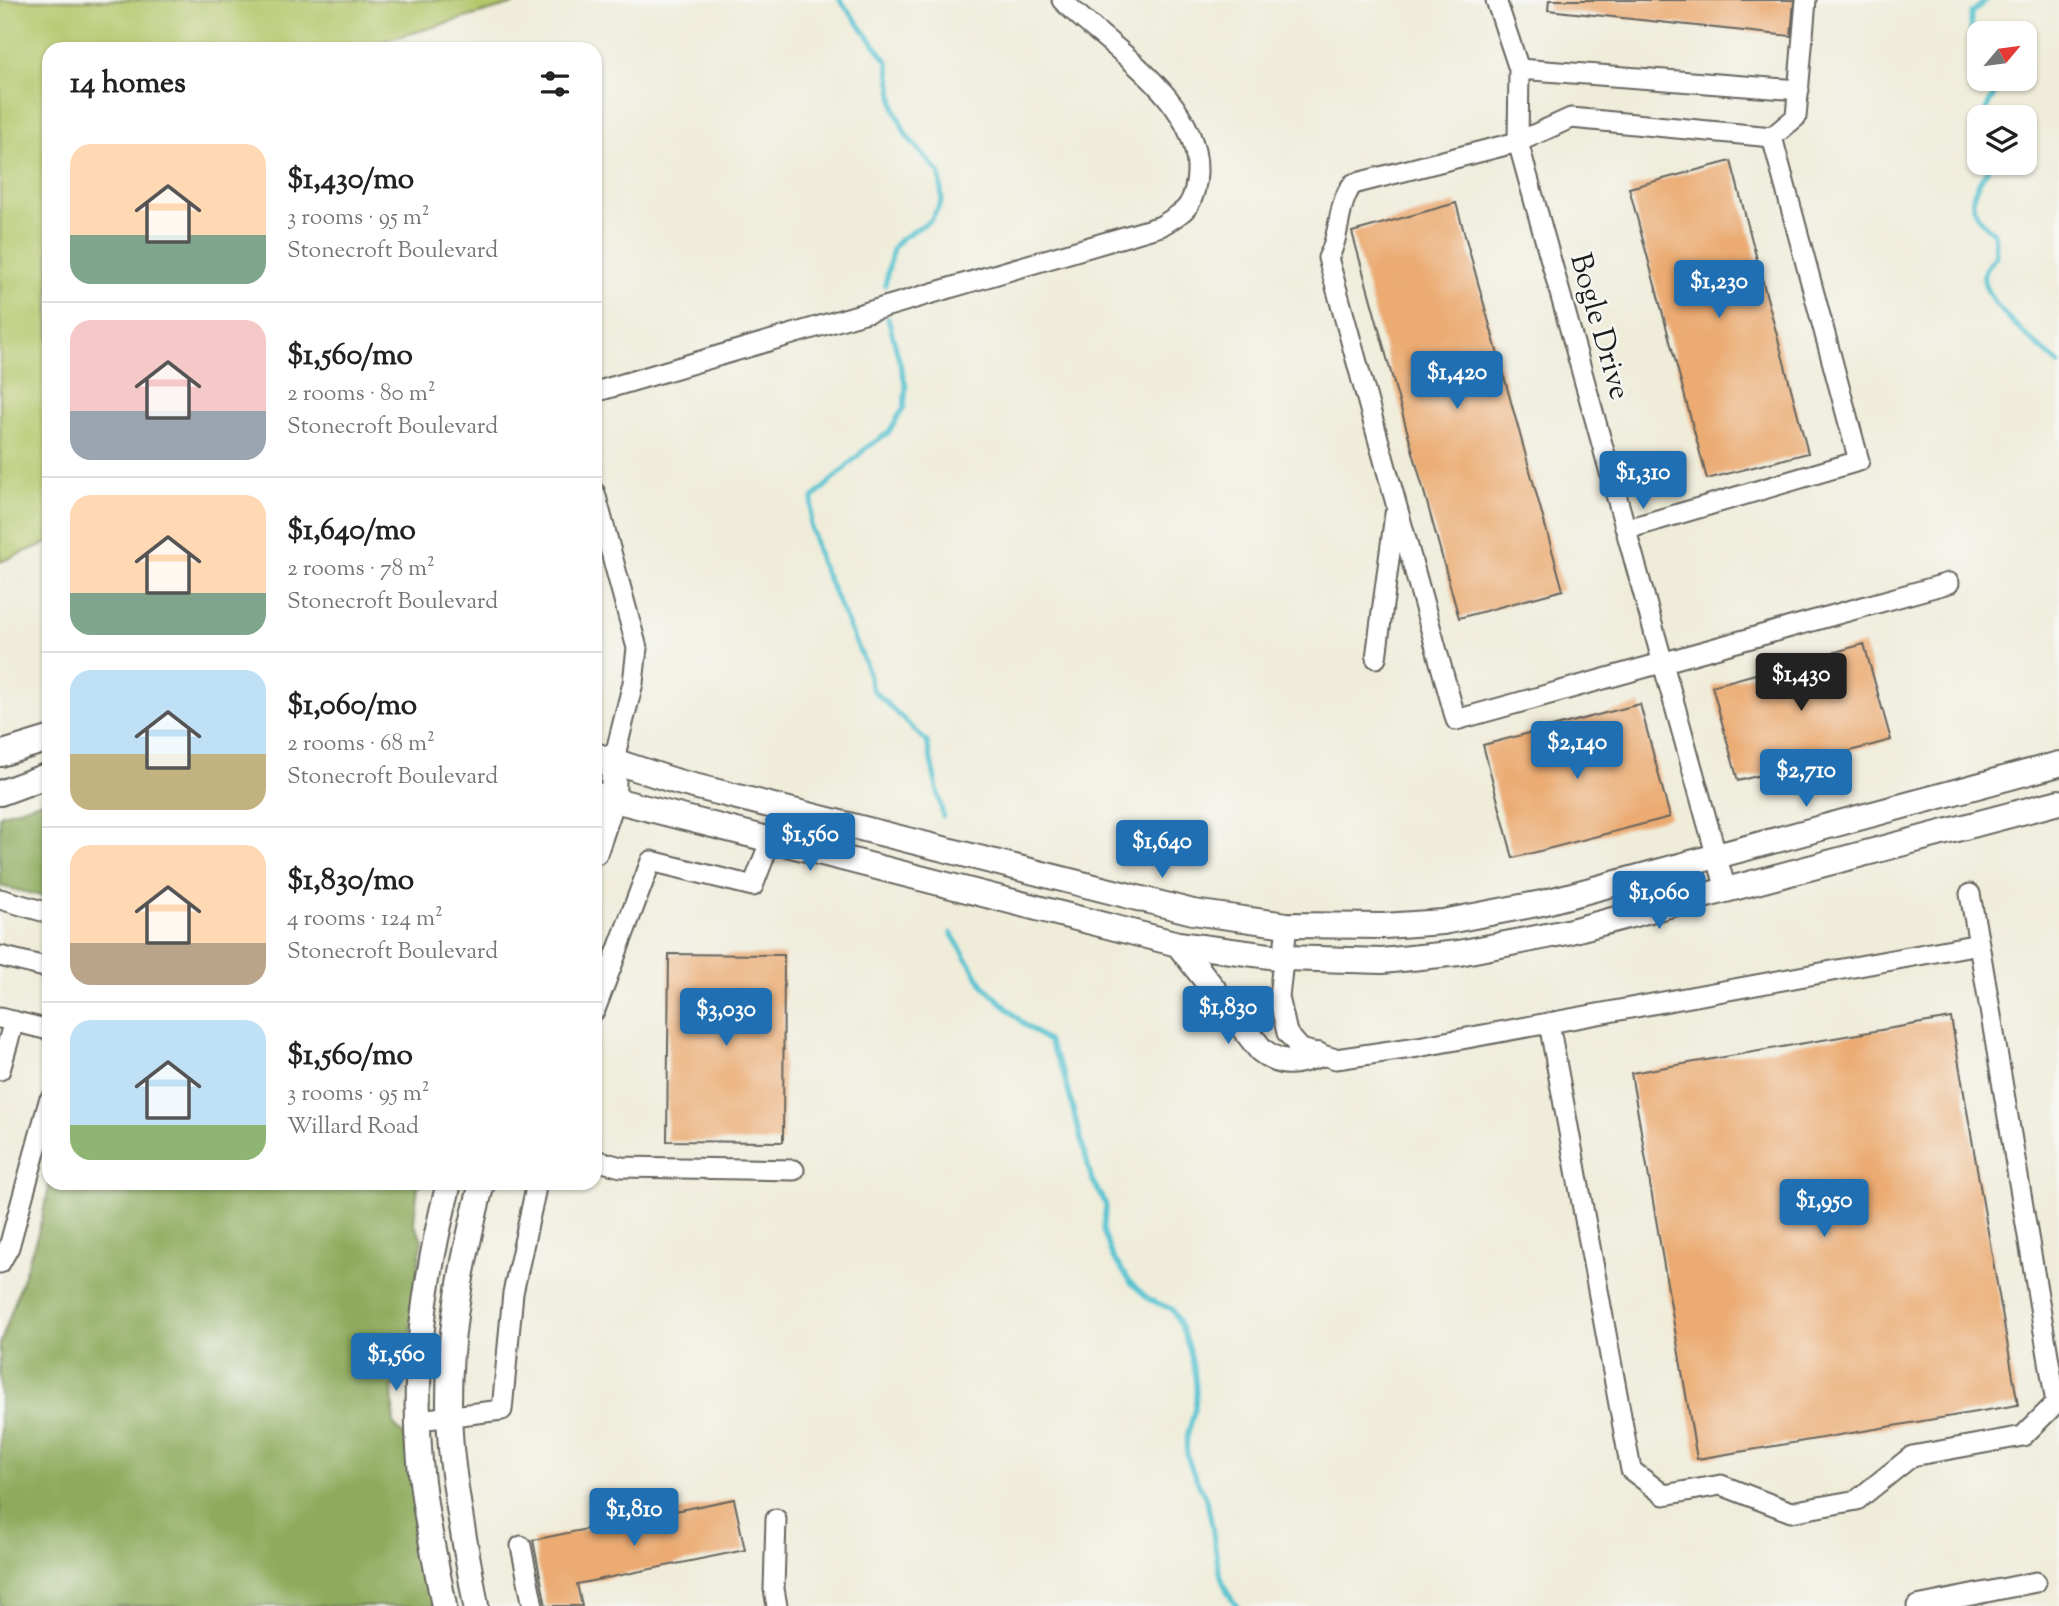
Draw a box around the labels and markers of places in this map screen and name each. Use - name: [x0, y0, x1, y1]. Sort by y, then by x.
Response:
- pin: $1,230: [1662, 260, 1776, 320]
- pin: $1,420: [1400, 352, 1514, 411]
- pin: $1,310: [1586, 452, 1700, 511]
- pin: $1,430: [1744, 654, 1858, 713]
- pin: $2,140: [1520, 722, 1634, 781]
- pin: $2,710: [1749, 750, 1863, 809]
- pin: $1,560: [753, 814, 867, 873]
- pin: $1,640: [1105, 820, 1219, 880]
- pin: $1,060: [1602, 872, 1716, 931]
- pin: $1,830: [1171, 986, 1285, 1046]
- pin: $3,030: [669, 988, 783, 1048]
- pin: $1,950: [1767, 1180, 1881, 1239]
- pin: $1,560: [339, 1334, 453, 1393]
- pin: $1,810: [577, 1488, 691, 1548]

